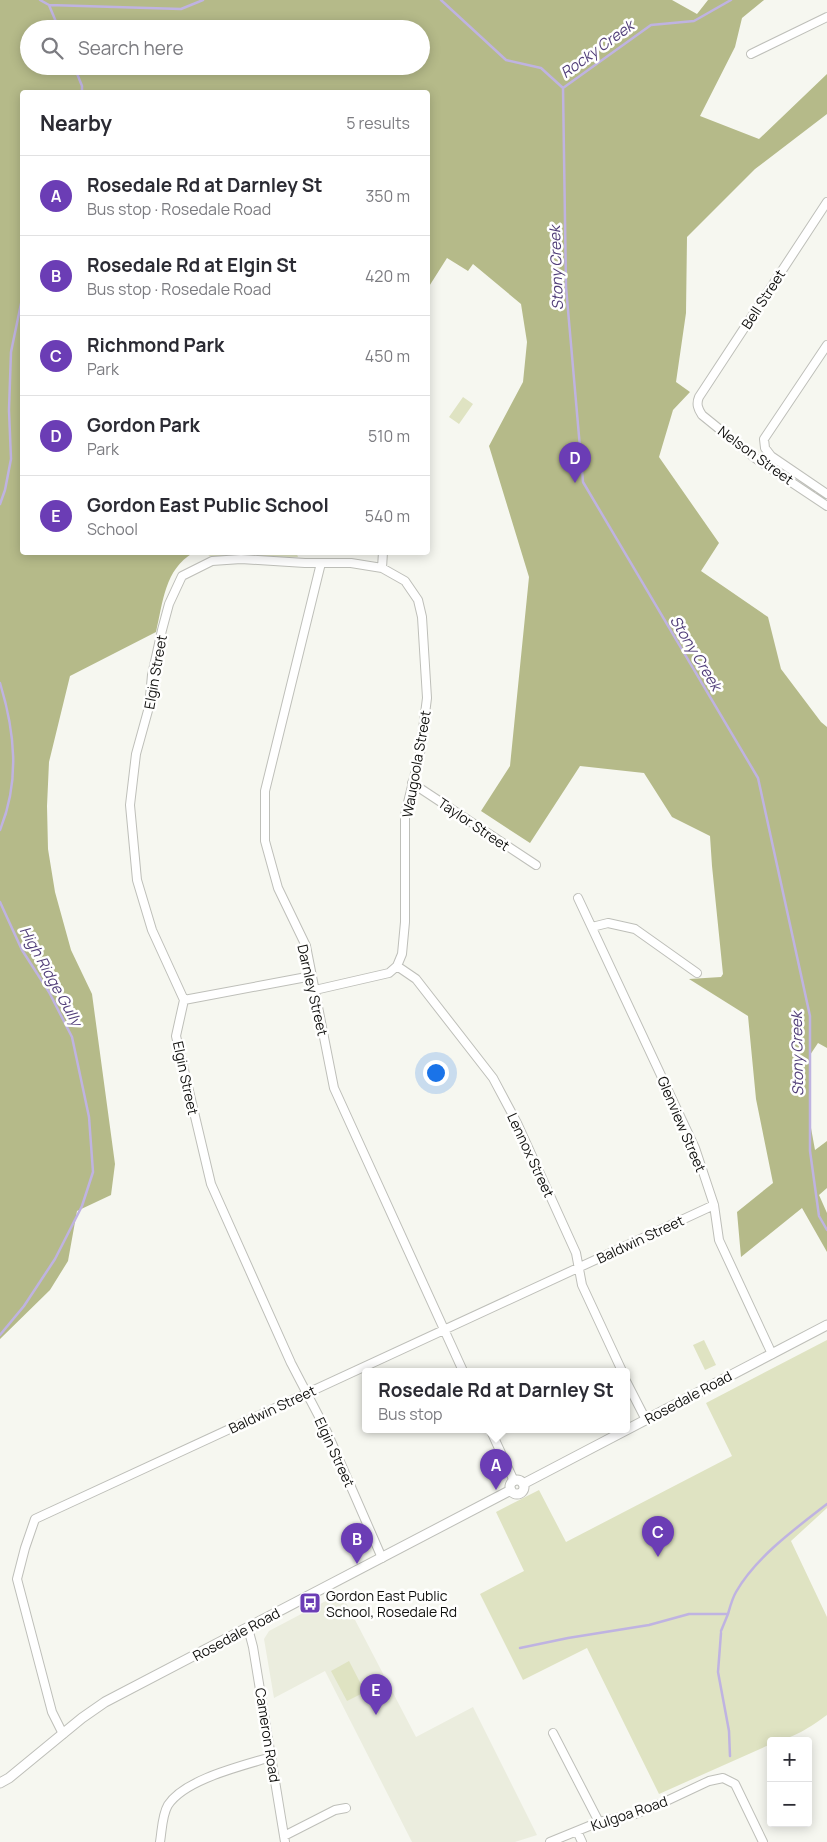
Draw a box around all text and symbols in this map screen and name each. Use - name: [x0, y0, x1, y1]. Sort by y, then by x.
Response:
- water label: Rocky Creek: [556, 14, 640, 83]
- search box: [20, 20, 430, 75]
- icon: search: [38, 34, 66, 62]
- text: Search here: [78, 35, 184, 61]
- text: Nearby: [40, 109, 112, 137]
- text: 5 results: [346, 112, 410, 134]
- text: Rosedale Rd at Darnley St: [87, 172, 323, 198]
- text: A: [51, 185, 61, 207]
- text: 350 m: [365, 185, 410, 207]
- text: Bus stop · Rosedale Road: [87, 198, 271, 220]
- water label: Stony Creek: [544, 223, 568, 311]
- text: Rosedale Rd at Elgin St: [87, 252, 297, 278]
- text: B: [51, 265, 61, 287]
- text: 420 m: [365, 265, 410, 287]
- street label: Bell Street: [737, 265, 789, 332]
- text: Bus stop · Rosedale Road: [87, 278, 271, 300]
- text: Richmond Park: [87, 332, 224, 358]
- text: C: [50, 345, 62, 367]
- text: 450 m: [365, 345, 410, 367]
- text: Park: [87, 358, 119, 380]
- text: Gordon Park: [87, 412, 200, 438]
- street label: Nelson Street: [714, 421, 798, 489]
- text: D: [50, 425, 62, 447]
- text: 510 m: [368, 425, 410, 447]
- text: Park: [87, 438, 119, 460]
- pin: D: [559, 442, 591, 483]
- text: Gordon East Public School: [87, 492, 329, 518]
- text: E: [51, 505, 61, 527]
- text: 540 m: [365, 505, 410, 527]
- text: School: [87, 518, 138, 540]
- water label: Stony Creek: [665, 611, 728, 697]
- street label: Elgin Street: [139, 633, 171, 711]
- street label: Waugoola Street: [397, 709, 435, 819]
- street label: Taylor Street: [434, 793, 514, 855]
- water label: High Ridge Gully: [15, 922, 88, 1032]
- street label: Darnley Street: [293, 942, 333, 1038]
- water label: Stony Creek: [786, 1009, 808, 1096]
- street label: Elgin Street: [169, 1039, 203, 1117]
- your location: [423, 1060, 449, 1086]
- street label: Glenview Street: [653, 1073, 711, 1175]
- street label: Lennox Street: [503, 1110, 559, 1201]
- street label: Baldwin Street: [593, 1210, 687, 1268]
- street label: Rosedale Road: [641, 1366, 735, 1428]
- popup: [362, 1368, 630, 1433]
- text: Rosedale Rd at Darnley St: [378, 1377, 614, 1403]
- street label: Baldwin Street: [225, 1380, 319, 1438]
- text: Bus stop: [378, 1403, 443, 1425]
- street label: Elgin Street: [311, 1414, 360, 1490]
- pin: A: [480, 1449, 512, 1490]
- pin: C: [642, 1516, 674, 1557]
- pin: B: [341, 1523, 373, 1564]
- place label: Gordon East Public School, Rosedale Rd: [326, 1586, 457, 1621]
- bus stop icon: Gordon East Public School, Rosedale Rd: [298, 1591, 322, 1615]
- street label: Rosedale Road: [189, 1603, 283, 1665]
- pin: E: [360, 1674, 392, 1715]
- street label: Cameron Road: [251, 1686, 285, 1784]
- map controls: [767, 1737, 812, 1827]
- button: +: [767, 1737, 812, 1782]
- button: −: [767, 1782, 812, 1827]
- street label: Kulgoa Road: [588, 1791, 670, 1835]

